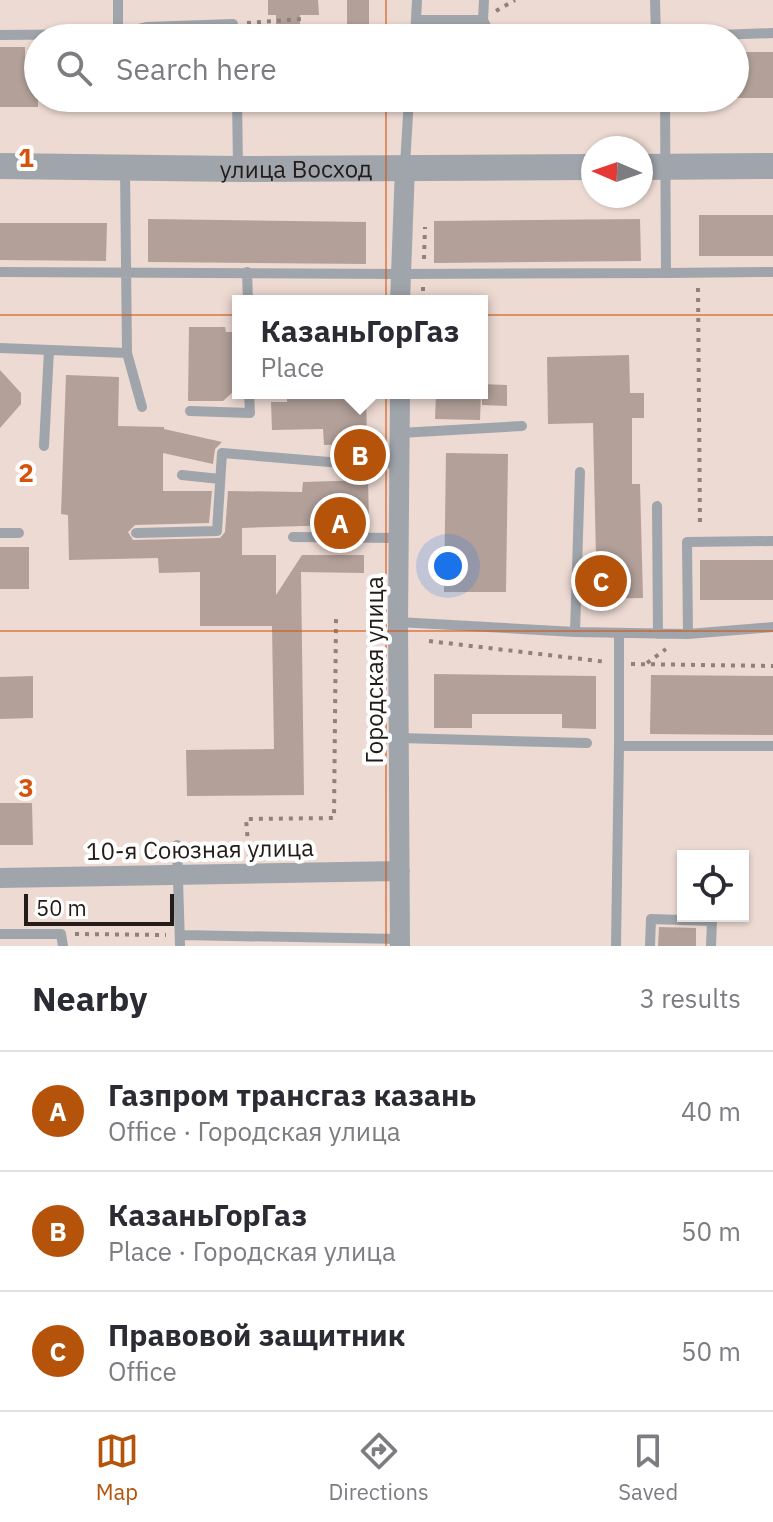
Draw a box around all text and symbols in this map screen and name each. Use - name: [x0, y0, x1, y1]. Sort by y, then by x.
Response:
- search box: [24, 24, 749, 112]
- icon: search: [52, 46, 96, 90]
- text: Search here: [116, 49, 277, 88]
- north arrow: [581, 136, 653, 208]
- text: 1: [18, 140, 34, 174]
- street label: улица Восход: [219, 152, 372, 185]
- popup: [232, 295, 488, 399]
- text: КазаньГорГаз: [260, 311, 460, 350]
- text: Place: [260, 350, 324, 384]
- pin: B: [334, 425, 386, 485]
- text: 2: [18, 455, 34, 489]
- pin: A: [314, 493, 366, 553]
- your location: [428, 546, 468, 586]
- pin: C: [575, 551, 627, 611]
- street label: Городская улица: [358, 576, 390, 764]
- text: 3: [18, 770, 34, 804]
- street label: 10-я Союзная улица: [86, 831, 314, 867]
- map controls: [677, 850, 749, 922]
- button: locate: [677, 850, 749, 922]
- scale bar: [24, 890, 174, 926]
- text: 50 m: [36, 893, 87, 922]
- text: Nearby: [32, 976, 147, 1020]
- text: 3 results: [639, 981, 741, 1015]
- text: Газпром трансгаз казань: [108, 1075, 476, 1114]
- text: A: [49, 1094, 67, 1128]
- text: 40 m: [681, 1094, 741, 1128]
- text: Office · Городская улица: [108, 1114, 401, 1148]
- text: КазаньГорГаз: [108, 1195, 307, 1234]
- text: B: [49, 1214, 67, 1248]
- text: 50 m: [681, 1214, 741, 1248]
- text: Place · Городская улица: [108, 1234, 396, 1268]
- text: Правовой защитник: [108, 1315, 405, 1354]
- text: C: [50, 1334, 66, 1368]
- text: 50 m: [681, 1334, 741, 1368]
- text: Office: [108, 1354, 177, 1388]
- tab: Map: [95, 1429, 139, 1506]
- tab: Directions: [329, 1429, 429, 1506]
- tab: Saved: [618, 1429, 678, 1506]

